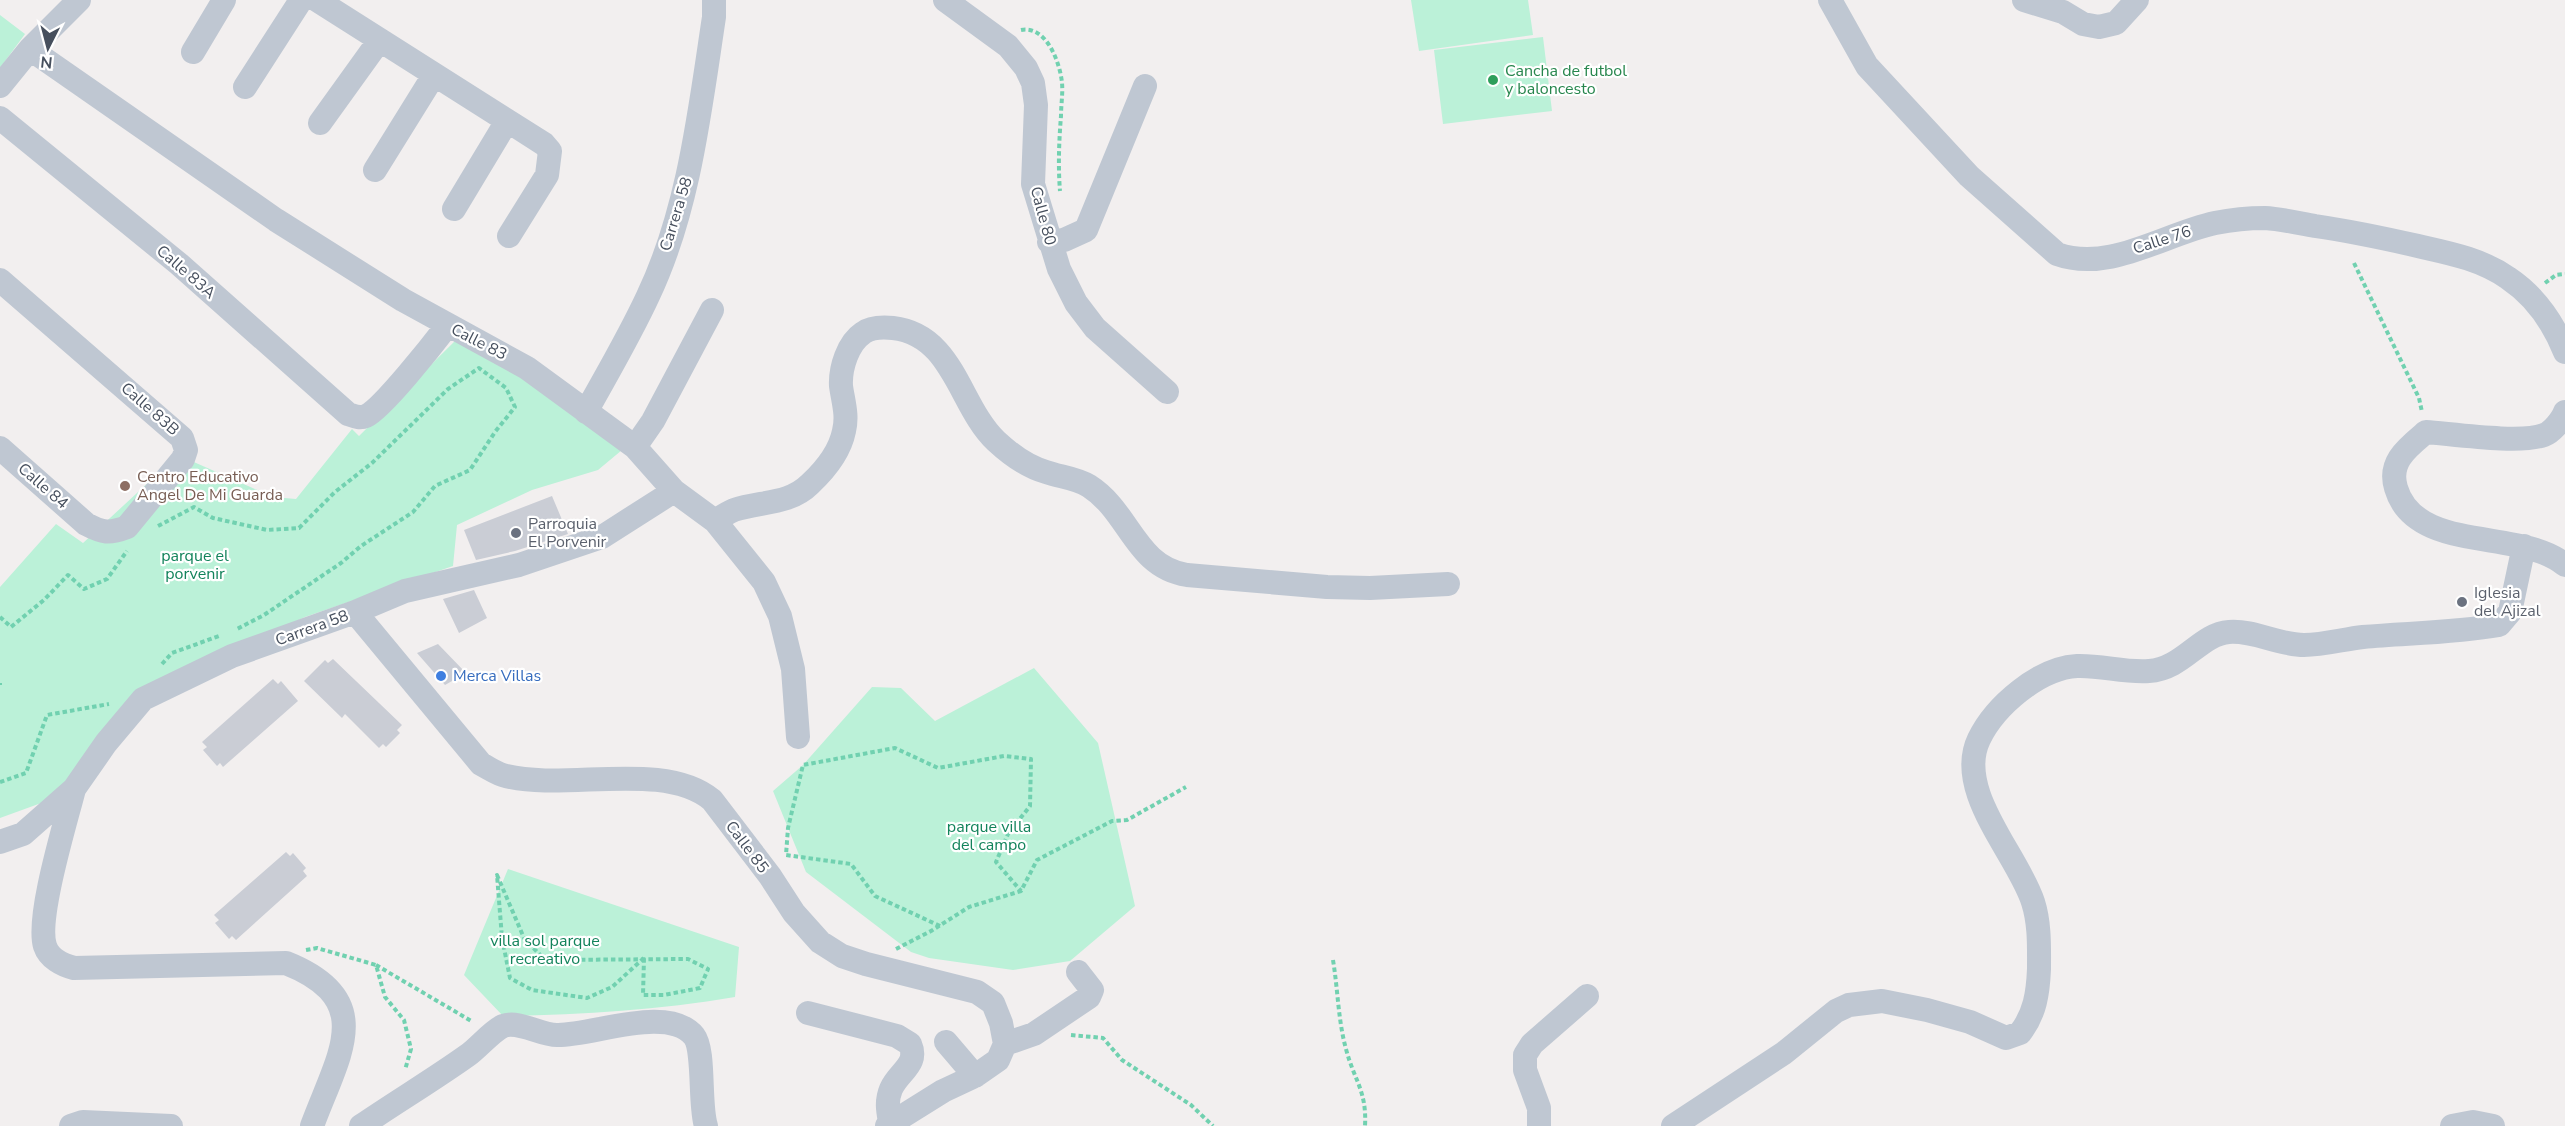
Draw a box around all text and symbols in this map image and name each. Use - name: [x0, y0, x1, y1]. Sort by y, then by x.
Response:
- north arrow: [18, 18, 78, 78]
- text: N: [39, 50, 54, 73]
- place label: Cancha de futbol y baloncesto: [1505, 60, 1627, 100]
- marker: Cancha de futbol y baloncesto: [1486, 73, 1500, 87]
- street label: Carrera 58: [654, 174, 698, 254]
- street label: Calle 80: [1025, 184, 1061, 248]
- street label: Calle 76: [2130, 220, 2194, 260]
- street label: Calle 83A: [152, 240, 221, 304]
- street label: Calle 83: [447, 319, 511, 365]
- street label: Calle 83B: [116, 377, 184, 441]
- street label: Calle 84: [13, 458, 73, 514]
- place label: Centro Educativo Angel De Mi Guarda: [137, 466, 283, 506]
- marker: Centro Educativo Angel De Mi Guarda: [118, 479, 132, 493]
- place label: Parroquia El Porvenir: [528, 513, 606, 553]
- marker: Parroquia El Porvenir: [509, 526, 523, 540]
- park label: parque el porvenir: [161, 545, 229, 585]
- place label: Iglesia del Ajizal: [2474, 582, 2541, 622]
- marker: Iglesia del Ajizal: [2455, 595, 2469, 609]
- street label: Carrera 58: [272, 605, 352, 651]
- place label: Merca Villas: [453, 665, 541, 687]
- marker: Merca Villas: [434, 669, 448, 683]
- street label: Calle 85: [720, 816, 774, 878]
- park label: parque villa del campo: [947, 816, 1031, 856]
- park label: villa sol parque recreativo: [490, 930, 600, 970]

